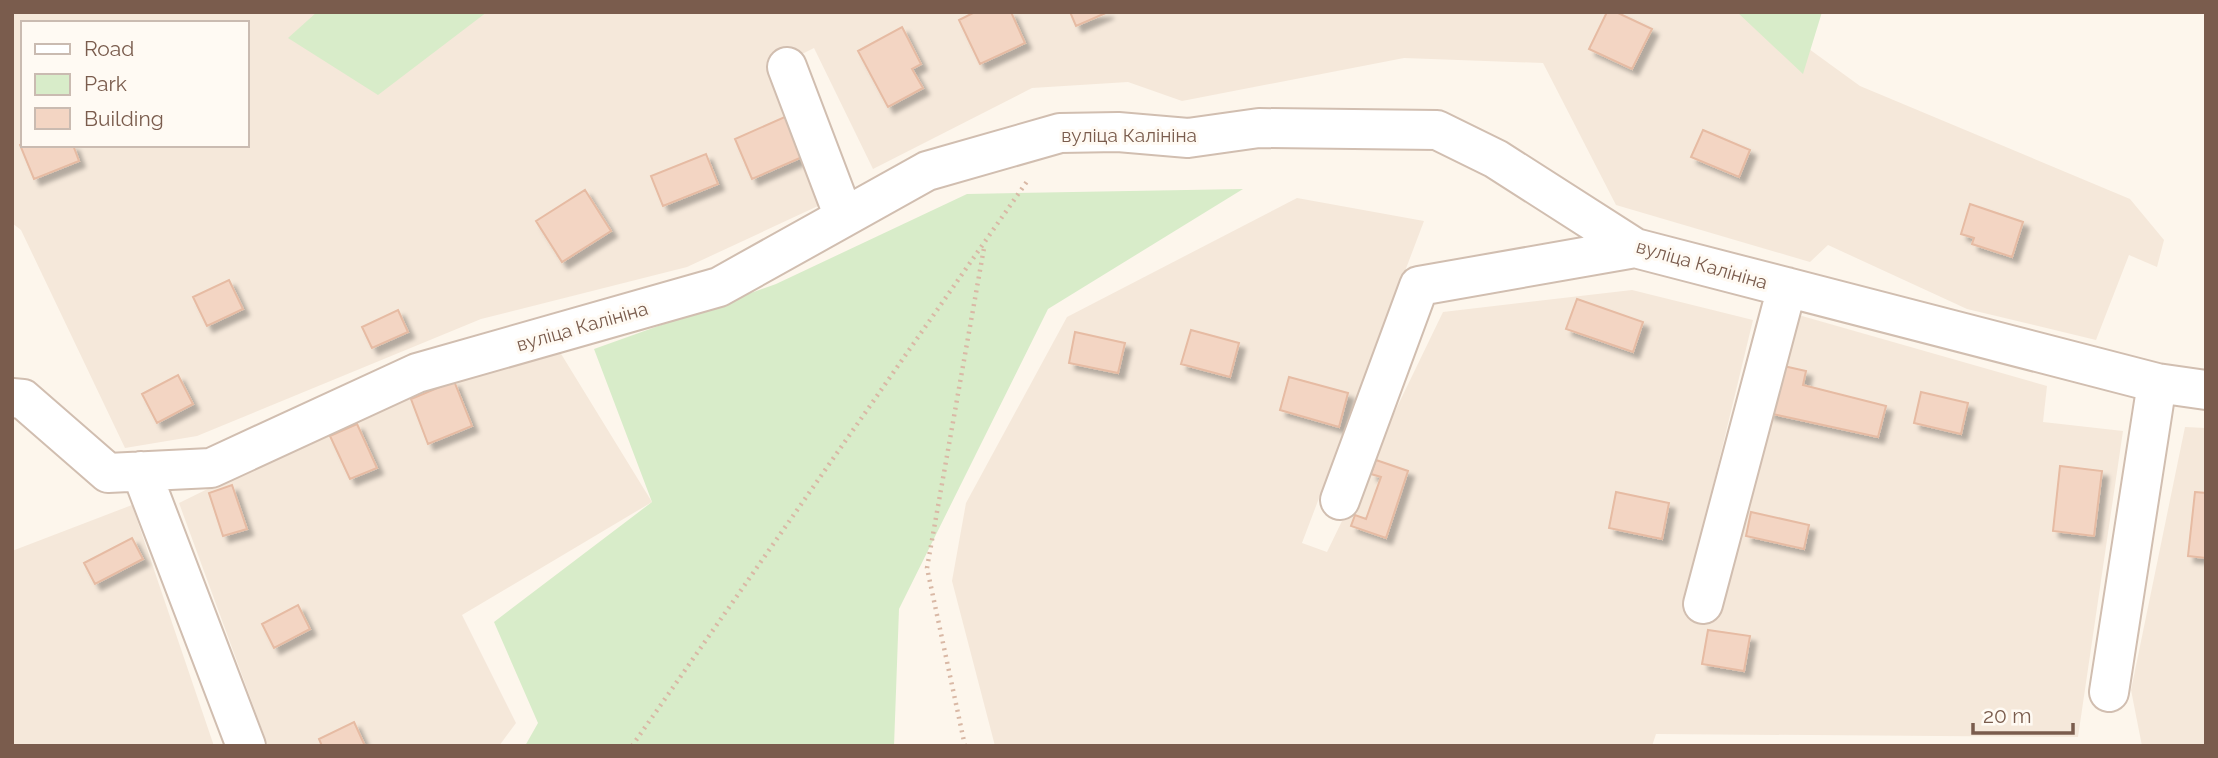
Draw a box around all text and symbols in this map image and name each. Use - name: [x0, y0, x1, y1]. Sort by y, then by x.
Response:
- legend: [21, 21, 248, 147]
- text: Road: [84, 36, 134, 61]
- text: Park: [84, 71, 127, 96]
- text: Building: [84, 106, 164, 131]
- street label: вуліца Калініна: [1061, 124, 1197, 146]
- street label: вуліца Калініна: [1634, 235, 1770, 293]
- street label: вуліца Калініна: [514, 297, 650, 355]
- scale bar: [1973, 692, 2073, 736]
- text: 20 m: [1983, 703, 2031, 728]

